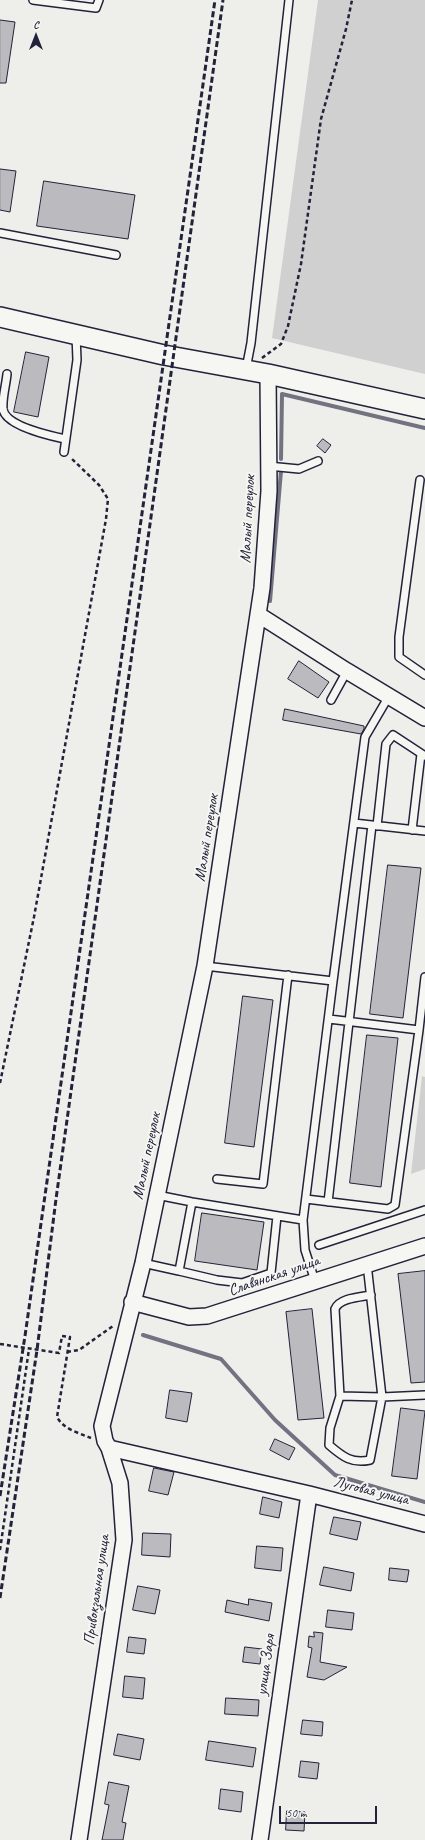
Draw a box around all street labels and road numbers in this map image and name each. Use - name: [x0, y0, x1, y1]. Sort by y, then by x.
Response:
- street label: Малый переулок: [236, 475, 260, 563]
- street label: Малый переулок: [191, 793, 223, 883]
- street label: Малый переулок: [128, 1111, 166, 1201]
- street label: Славянская улица: [226, 1251, 322, 1301]
- street label: Луговая улица: [331, 1472, 411, 1510]
- street label: Привокзальная улица: [80, 1534, 114, 1646]
- street label: улица Заря: [252, 1633, 280, 1697]

